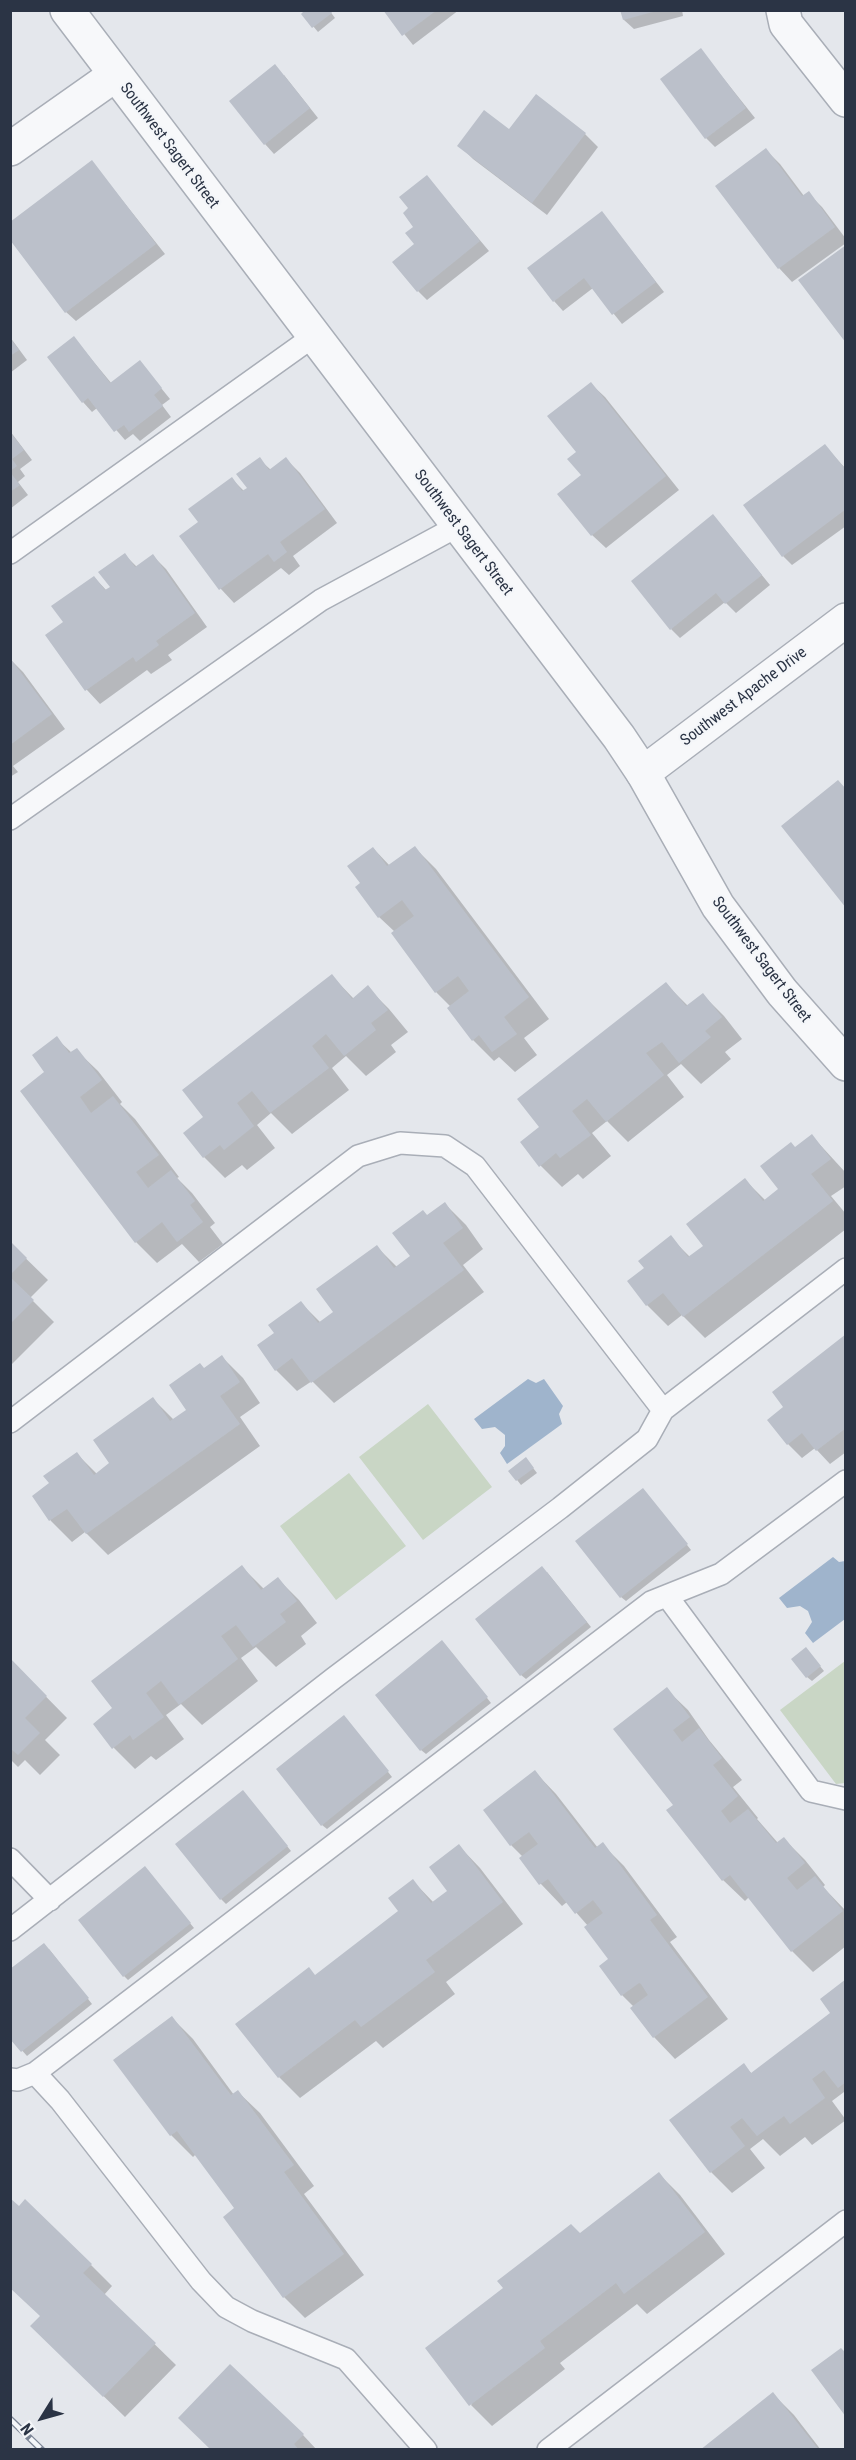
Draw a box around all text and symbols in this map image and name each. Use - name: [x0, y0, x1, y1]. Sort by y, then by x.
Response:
- street label: Southwest Sagert Street: [115, 79, 223, 213]
- street label: Southwest Sagert Street: [409, 466, 517, 600]
- street label: Southwest Apache Drive: [677, 643, 811, 751]
- street label: Southwest Sagert Street: [707, 893, 815, 1027]
- north arrow: [12, 2388, 72, 2448]
- text: N: [17, 2420, 38, 2439]

